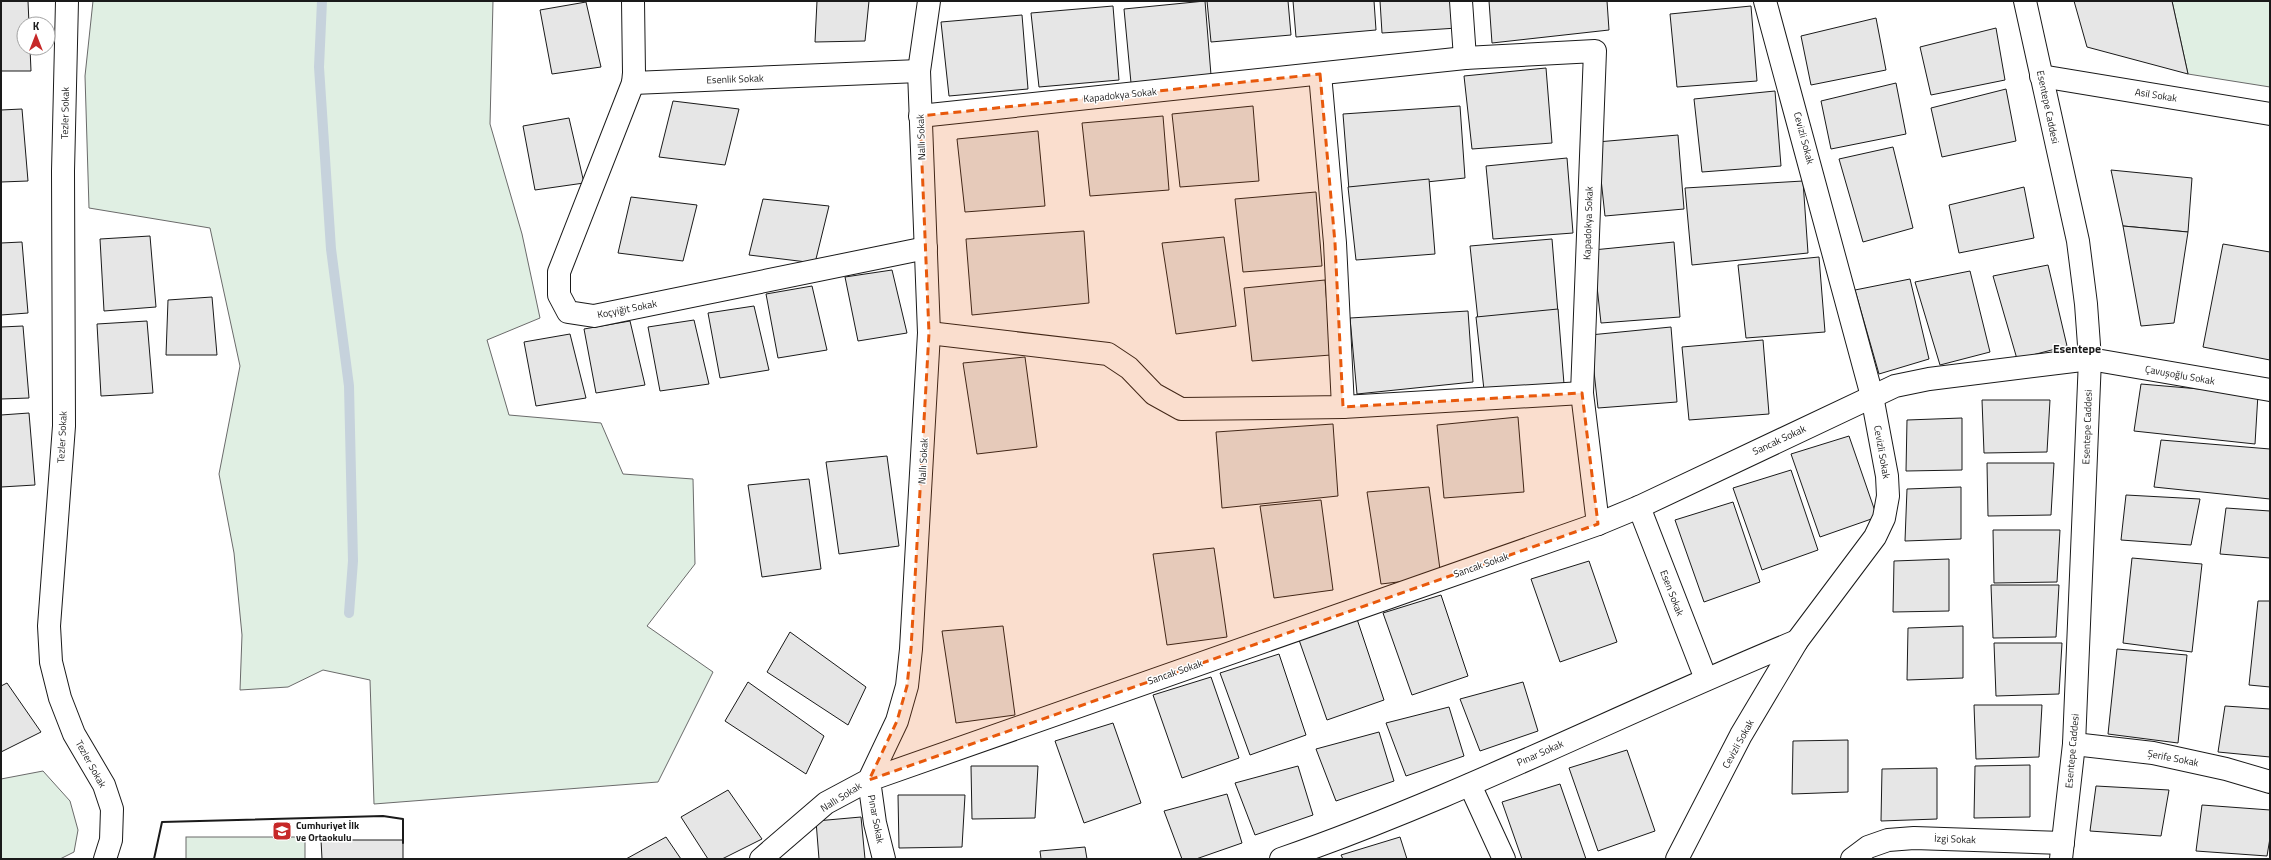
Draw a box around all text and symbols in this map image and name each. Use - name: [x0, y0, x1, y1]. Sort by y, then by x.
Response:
- north arrow: [16, 16, 56, 56]
- text: K: [33, 18, 40, 34]
- street label: Esentepe Caddesi: [2033, 69, 2063, 145]
- street label: Esenlik Sokak: [706, 70, 764, 87]
- street label: Kapadokya Sokak: [1083, 84, 1158, 106]
- street label: Asil Sokak: [2134, 84, 2178, 106]
- street label: Tezler Sokak: [57, 87, 73, 139]
- street label: Cevizli Sokak: [1790, 110, 1818, 166]
- street label: Nallı Sokak: [913, 114, 929, 160]
- street label: Kapadokya Sokak: [1579, 186, 1597, 260]
- street label: Koçyiğit Sokak: [596, 296, 658, 322]
- district label: Esentepe: [2053, 339, 2101, 358]
- street label: Çavuşoğlu Sokak: [2144, 361, 2216, 389]
- street label: Esentepe Caddesi: [2078, 389, 2096, 465]
- street label: Tezler Sokak: [53, 410, 71, 463]
- street label: Sancak Sokak: [1750, 421, 1808, 459]
- street label: Cevizli Sokak: [1870, 424, 1894, 480]
- street label: Nallı Sokak: [914, 437, 932, 484]
- street label: Sancak Sokak: [1451, 548, 1511, 581]
- street label: Esen Sokak: [1656, 568, 1688, 618]
- street label: Sancak Sokak: [1145, 655, 1205, 688]
- street label: Esentepe Caddesi: [2061, 713, 2083, 789]
- street label: Cevizli Sokak: [1718, 717, 1758, 771]
- street label: Pınar Sokak: [1514, 736, 1566, 770]
- street label: Tezler Sokak: [72, 738, 110, 791]
- street label: Şerife Sokak: [2146, 746, 2200, 770]
- street label: Nallı Sokak: [818, 778, 865, 816]
- street label: Pınar Sokak: [864, 793, 888, 845]
- place label: Cumhuriyet İlk ve Ortaokulu: [296, 818, 360, 845]
- school or university icon: Cumhuriyet İlk ve Ortaokulu: [271, 820, 293, 842]
- street label: İzgi Sokak: [1934, 831, 1976, 847]

